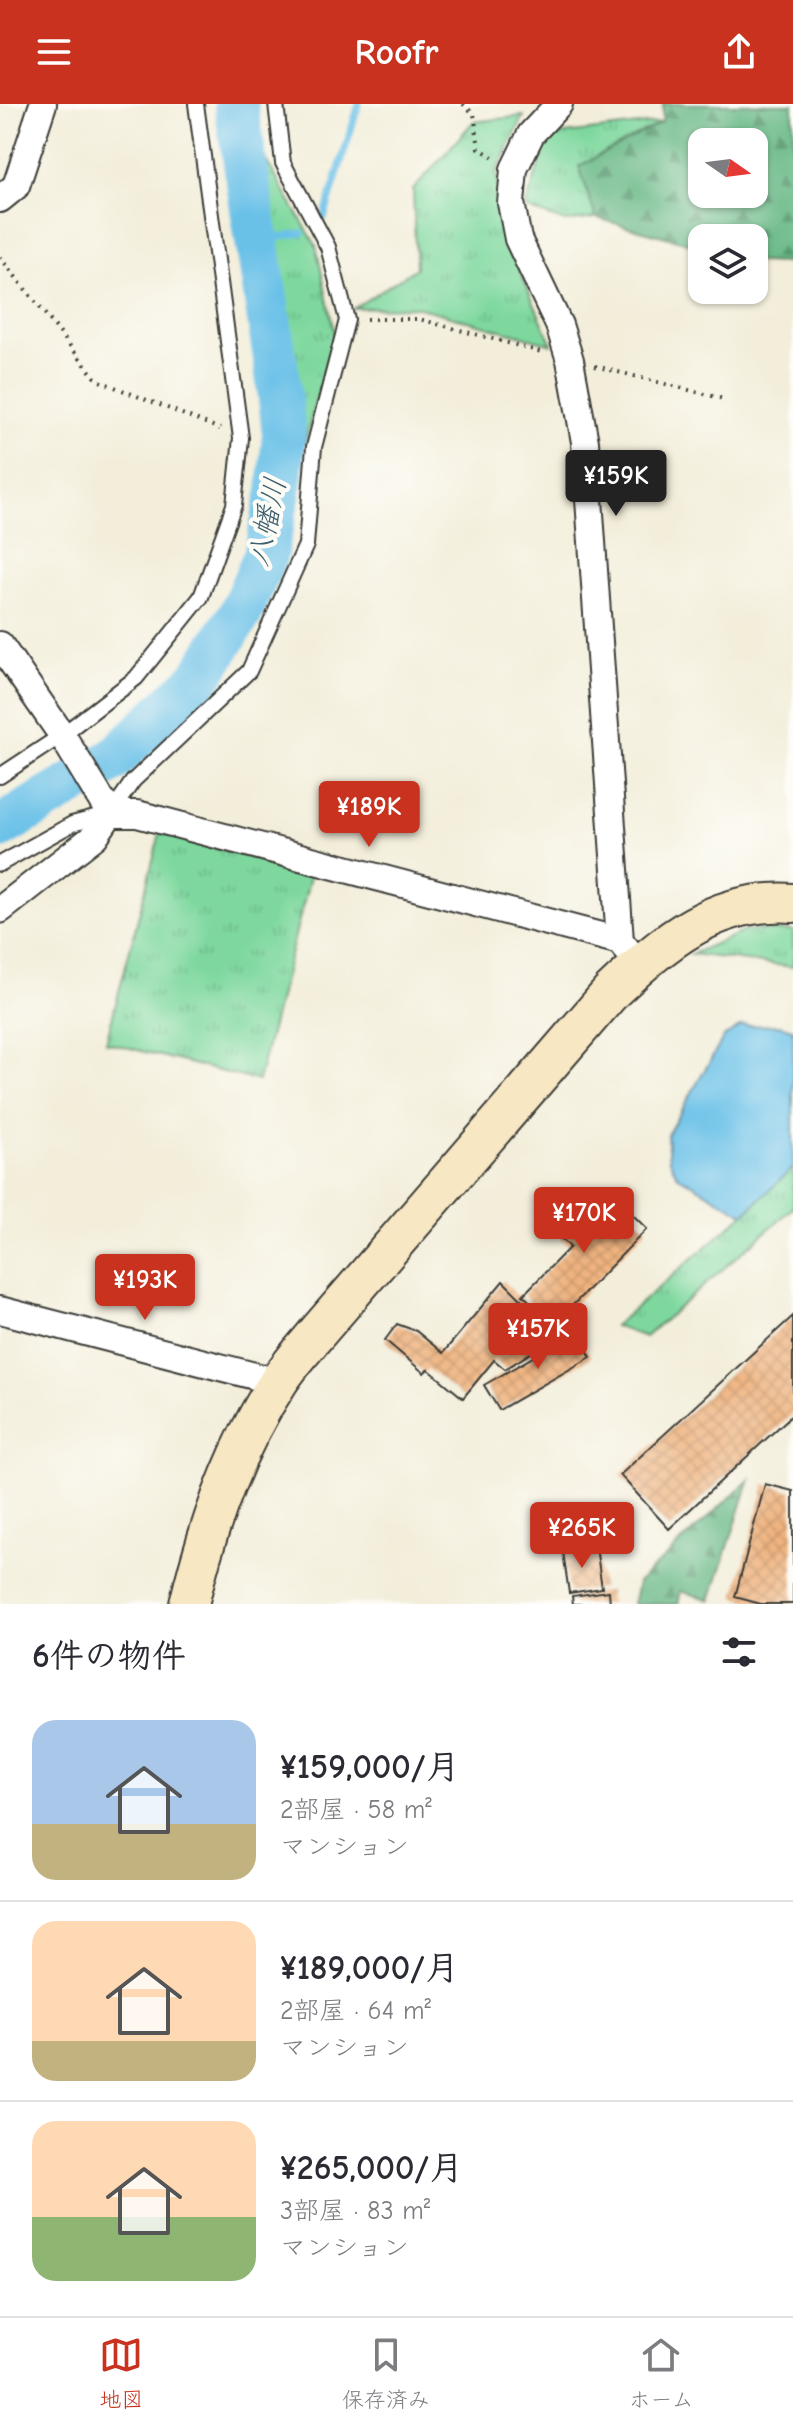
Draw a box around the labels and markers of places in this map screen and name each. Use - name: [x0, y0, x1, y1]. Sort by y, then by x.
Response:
- pin: ¥159K: [560, 450, 672, 518]
- pin: ¥189K: [313, 781, 425, 849]
- pin: ¥170K: [528, 1187, 640, 1255]
- pin: ¥193K: [89, 1254, 201, 1322]
- pin: ¥157K: [482, 1303, 594, 1371]
- pin: ¥265K: [526, 1502, 638, 1570]

